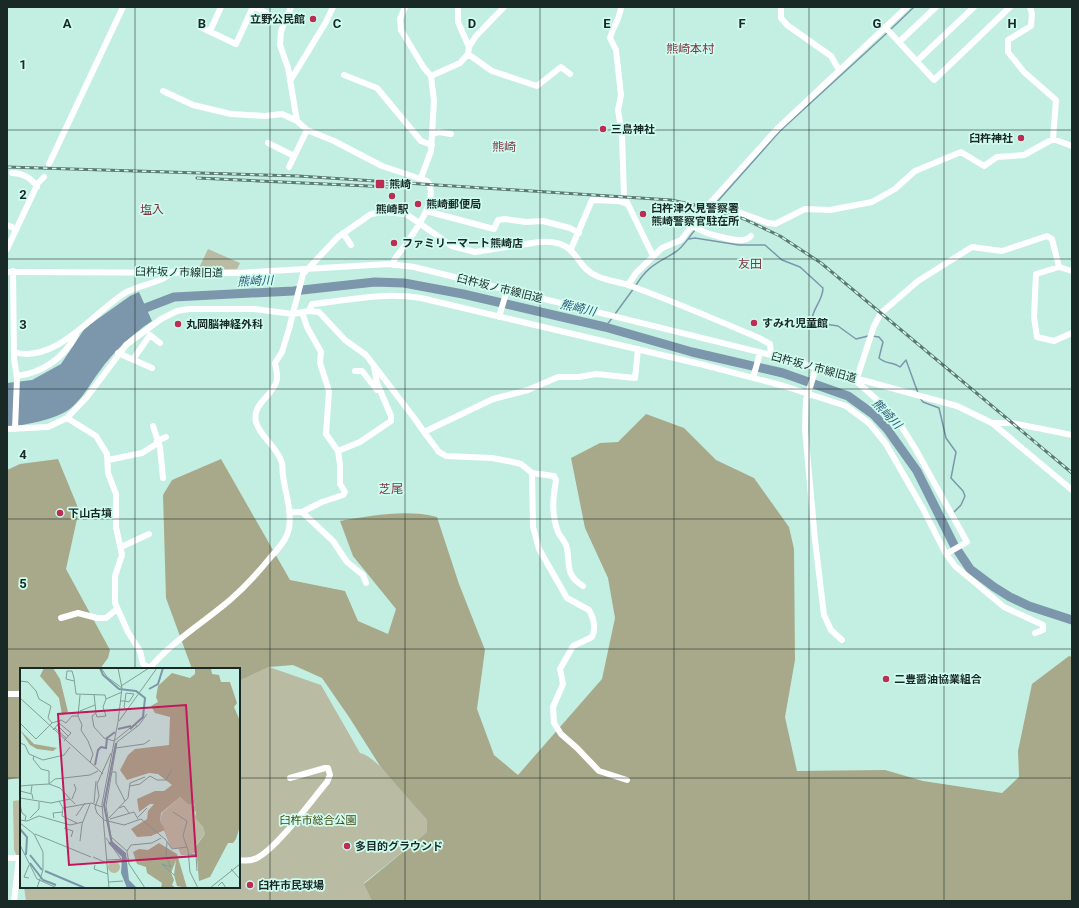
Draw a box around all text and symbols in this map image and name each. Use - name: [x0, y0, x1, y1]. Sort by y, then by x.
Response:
- place label: 立野公民館: [250, 13, 305, 26]
- marker: 立野公民館: [308, 14, 318, 24]
- text: A: [63, 16, 72, 31]
- text: B: [198, 16, 206, 31]
- text: C: [333, 16, 342, 31]
- text: D: [468, 16, 476, 31]
- text: E: [603, 16, 611, 31]
- text: F: [738, 16, 746, 31]
- text: G: [873, 16, 882, 31]
- text: H: [1007, 16, 1017, 31]
- district label: 熊崎本村: [666, 42, 715, 56]
- text: 1: [19, 57, 27, 72]
- place label: 三島神社: [611, 123, 655, 136]
- marker: 三島神社: [598, 124, 608, 134]
- place label: 臼杵神社: [969, 132, 1013, 145]
- marker: 臼杵神社: [1016, 133, 1026, 143]
- district label: 熊崎: [492, 140, 516, 154]
- marker: 熊崎: [374, 178, 386, 190]
- place label: 熊崎: [389, 178, 411, 191]
- text: 2: [19, 187, 27, 202]
- marker: 熊崎駅: [387, 191, 397, 201]
- place label: 熊崎郵便局: [426, 198, 481, 211]
- marker: 熊崎郵便局: [413, 199, 423, 209]
- place label: 臼杵津久見警察署 熊崎警察官駐在所: [651, 202, 739, 228]
- district label: 塩入: [140, 203, 164, 217]
- place label: 熊崎駅: [376, 203, 409, 216]
- marker: 臼杵津久見警察署 熊崎警察官駐在所: [638, 209, 648, 219]
- place label: ファミリーマート熊崎店: [402, 237, 523, 250]
- marker: ファミリーマート熊崎店: [389, 238, 399, 248]
- district label: 友田: [738, 257, 762, 271]
- street label: 臼杵坂ノ市線旧道: [135, 265, 223, 280]
- street label: 臼杵坂ノ市線旧道: [456, 272, 544, 305]
- water label: 熊崎川: [237, 273, 275, 289]
- water label: 熊崎川: [559, 297, 599, 319]
- text: 3: [19, 317, 27, 332]
- place label: すみれ児童館: [762, 317, 828, 330]
- place label: 丸岡脳神経外科: [186, 318, 263, 331]
- marker: すみれ児童館: [749, 318, 759, 328]
- marker: 丸岡脳神経外科: [173, 319, 183, 329]
- street label: 臼杵坂ノ市線旧道: [770, 350, 858, 385]
- water label: 熊崎川: [869, 396, 906, 433]
- text: 4: [19, 447, 27, 462]
- district label: 芝尾: [379, 482, 403, 496]
- place label: 下山古墳: [68, 507, 112, 520]
- marker: 下山古墳: [55, 508, 65, 518]
- text: 5: [19, 576, 27, 591]
- inset map: [20, 668, 240, 888]
- place label: 二豊醤油協業組合: [894, 673, 982, 686]
- marker: 二豊醤油協業組合: [881, 674, 891, 684]
- park label: 臼杵市総合公園: [280, 814, 357, 827]
- place label: 多目的グラウンド: [355, 840, 443, 853]
- marker: 多目的グラウンド: [342, 841, 352, 851]
- place label: 臼杵市民球場: [258, 879, 324, 892]
- marker: 臼杵市民球場: [245, 880, 255, 890]

